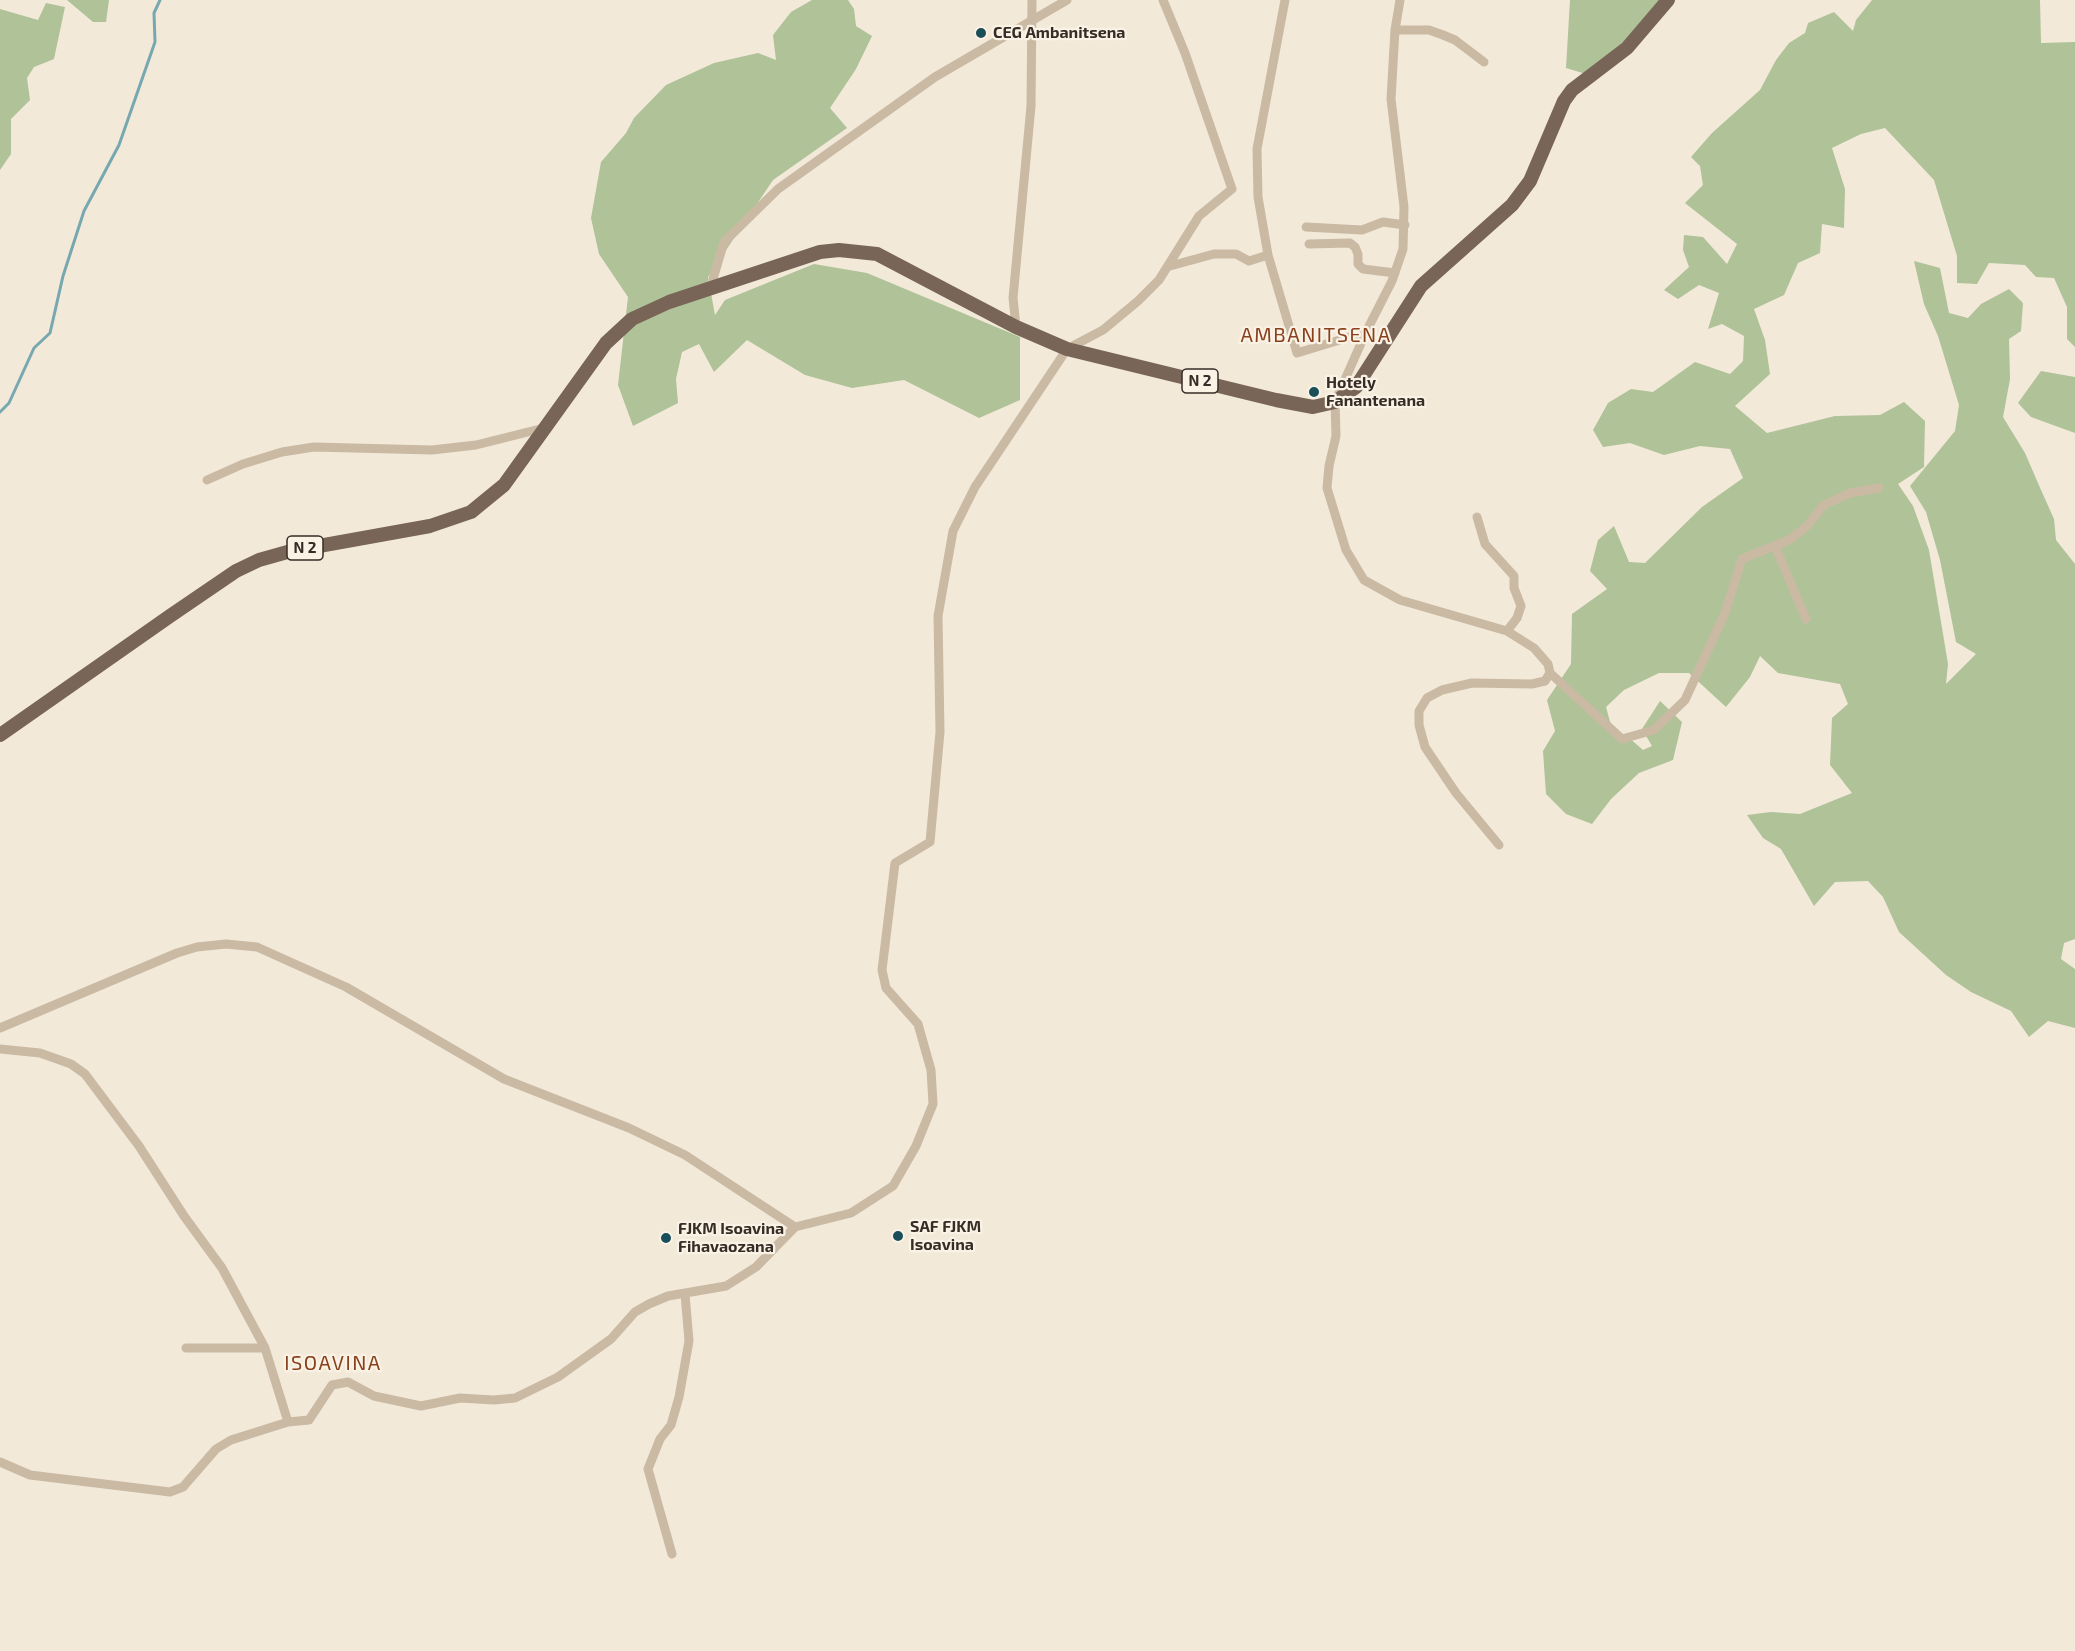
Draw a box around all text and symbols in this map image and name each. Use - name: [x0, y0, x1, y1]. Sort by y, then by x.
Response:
- place label: CEG Ambanitsena: [993, 23, 1125, 43]
- marker: CEG Ambanitsena: [974, 26, 988, 40]
- district label: AMBANITSENA: [1240, 323, 1392, 347]
- road number: N 2: [1182, 369, 1218, 393]
- place label: Hotely Fanantenana: [1326, 373, 1425, 411]
- marker: Hotely Fanantenana: [1307, 385, 1321, 399]
- road number: N 2: [287, 536, 323, 560]
- place label: SAF FJKM Isoavina: [910, 1217, 981, 1255]
- place label: FJKM Isoavina Fihavaozana: [678, 1219, 784, 1257]
- marker: SAF FJKM Isoavina: [891, 1229, 905, 1243]
- marker: FJKM Isoavina Fihavaozana: [659, 1231, 673, 1245]
- district label: ISOAVINA: [284, 1351, 382, 1375]

